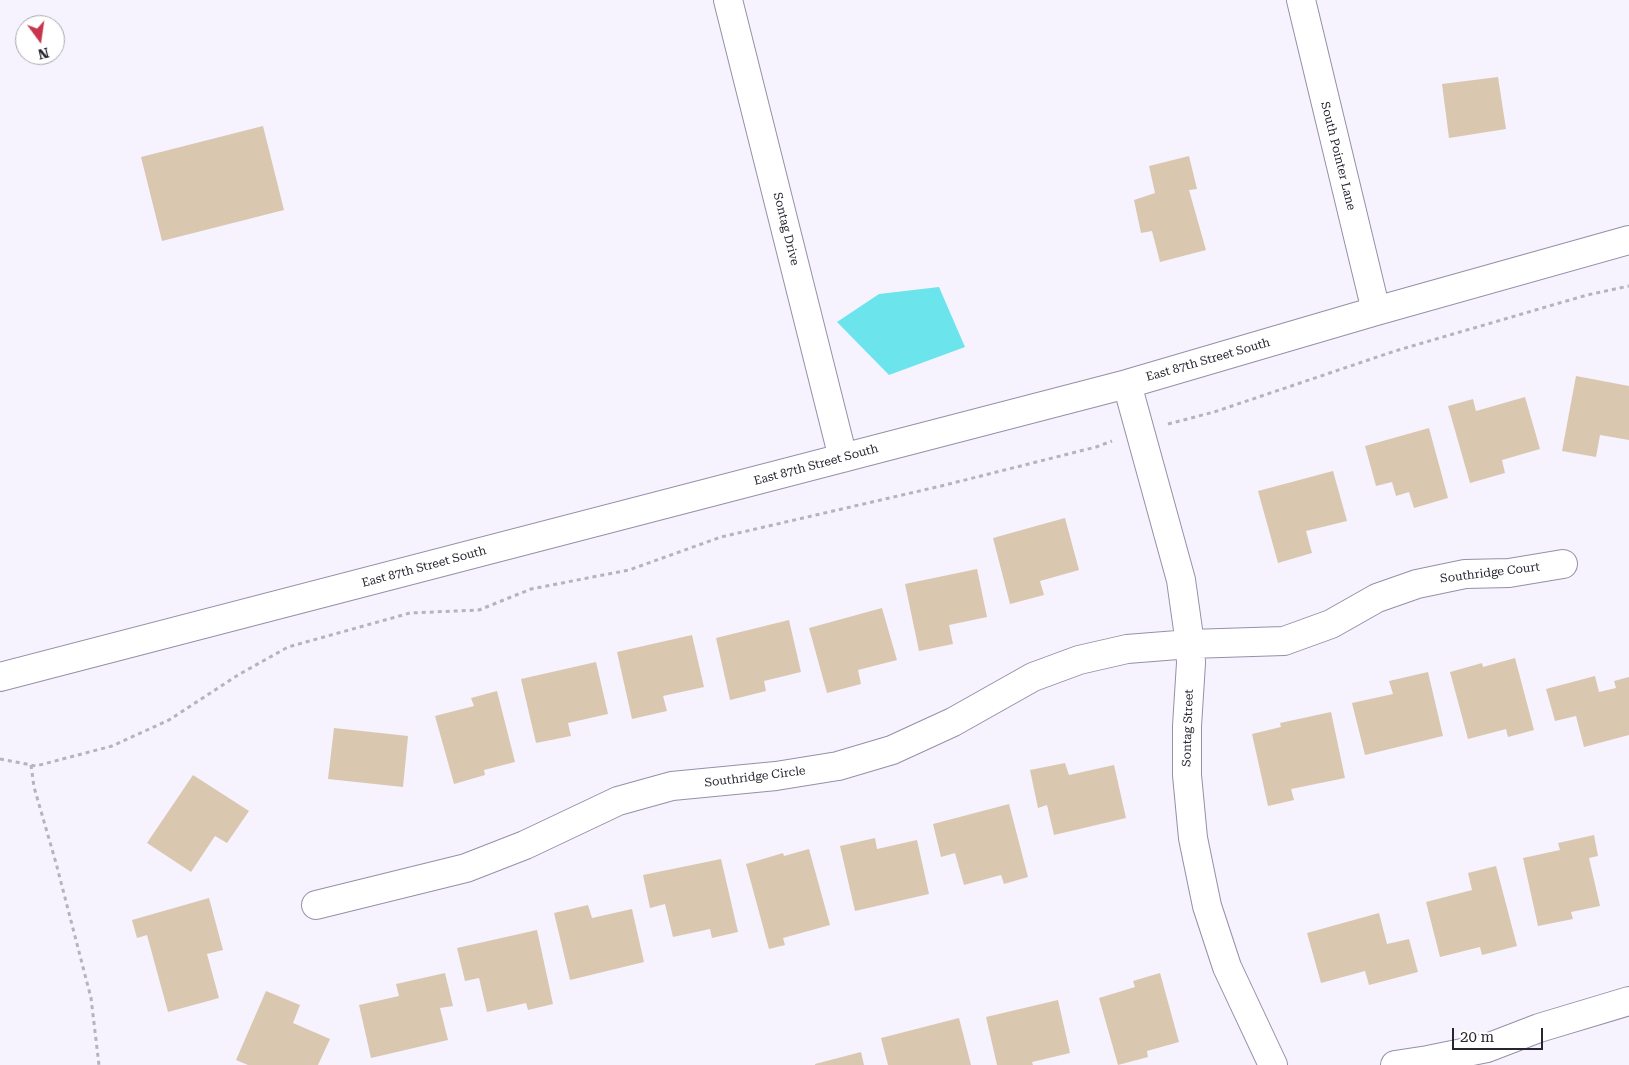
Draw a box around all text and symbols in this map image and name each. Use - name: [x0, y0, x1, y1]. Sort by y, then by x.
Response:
- north arrow: [15, 15, 65, 65]
- text: N: [36, 45, 51, 63]
- street label: South Pointer Lane: [1318, 100, 1358, 212]
- street label: Sontag Drive: [770, 191, 802, 267]
- street label: East 87th Street South: [1144, 335, 1272, 385]
- street label: East 87th Street South: [752, 441, 880, 489]
- street label: East 87th Street South: [360, 543, 488, 591]
- street label: Southridge Court: [1439, 560, 1541, 586]
- street label: Sontag Street: [1179, 689, 1197, 767]
- street label: Southridge Circle: [704, 764, 806, 790]
- scale bar: [1454, 1018, 1545, 1050]
- text: 20 m: [1460, 1028, 1494, 1046]

